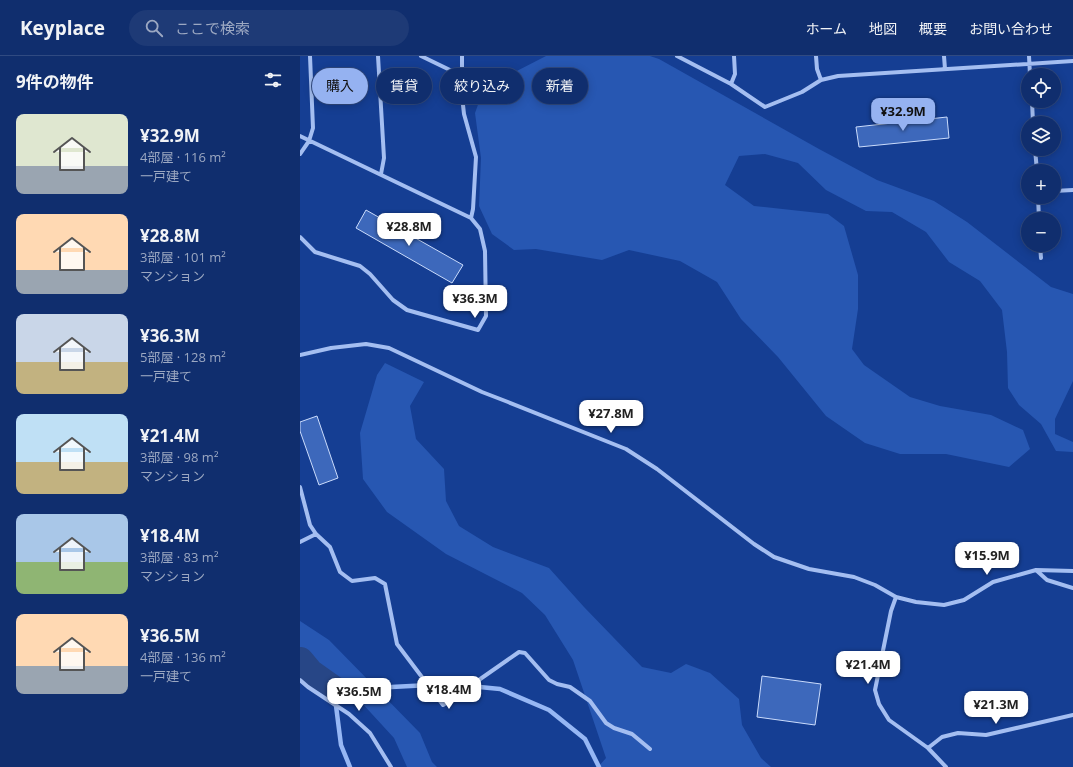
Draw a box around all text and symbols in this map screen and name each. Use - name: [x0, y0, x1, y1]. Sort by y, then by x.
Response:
- search box: [129, 10, 409, 46]
- text: Keyplace: [20, 15, 105, 41]
- icon: search: [143, 17, 165, 39]
- text: ここで検索: [175, 18, 250, 38]
- text: ホーム: [805, 19, 847, 38]
- text: 地図: [869, 19, 897, 38]
- text: 概要: [919, 19, 947, 38]
- text: お問い合わせ: [969, 19, 1053, 38]
- chip: 購入: [312, 68, 368, 104]
- chip: 賃貸: [376, 68, 432, 104]
- chip: 絞り込み: [440, 68, 524, 104]
- chip: 新着: [532, 68, 588, 104]
- map controls: [1021, 68, 1061, 252]
- button: locate: [1021, 68, 1061, 108]
- icon: filters: [262, 69, 284, 91]
- text: 9件の物件: [16, 70, 94, 93]
- pin: ¥32.9M: [870, 98, 936, 132]
- text: ¥32.9M: [880, 102, 926, 120]
- button: layers: [1021, 116, 1061, 156]
- text: ¥32.9M: [140, 124, 200, 147]
- icon: home: [48, 130, 96, 178]
- text: 4部屋 · 116 m²: [140, 148, 226, 166]
- button: +: [1021, 164, 1061, 204]
- text: 一戸建て: [140, 167, 192, 185]
- button: −: [1021, 212, 1061, 252]
- pin: ¥28.8M: [376, 213, 442, 247]
- text: ¥28.8M: [386, 217, 432, 235]
- text: ¥28.8M: [140, 224, 200, 247]
- icon: home: [48, 230, 96, 278]
- text: 3部屋 · 101 m²: [140, 248, 226, 266]
- text: マンション: [140, 267, 205, 285]
- pin: ¥36.3M: [442, 285, 508, 319]
- text: ¥36.3M: [452, 289, 498, 307]
- text: ¥36.3M: [140, 324, 200, 347]
- icon: home: [48, 330, 96, 378]
- text: 5部屋 · 128 m²: [140, 348, 226, 366]
- text: 一戸建て: [140, 367, 192, 385]
- pin: ¥27.8M: [578, 400, 644, 434]
- text: ¥27.8M: [588, 404, 634, 422]
- text: ¥21.4M: [140, 424, 200, 447]
- icon: home: [48, 430, 96, 478]
- text: 3部屋 · 98 m²: [140, 448, 218, 466]
- text: マンション: [140, 467, 205, 485]
- text: ¥18.4M: [140, 524, 200, 547]
- icon: home: [48, 530, 96, 578]
- pin: ¥15.9M: [954, 542, 1020, 576]
- text: ¥15.9M: [964, 546, 1010, 564]
- text: 3部屋 · 83 m²: [140, 548, 218, 566]
- text: マンション: [140, 567, 205, 585]
- text: ¥36.5M: [140, 624, 200, 647]
- icon: home: [48, 630, 96, 678]
- text: 4部屋 · 136 m²: [140, 648, 226, 666]
- pin: ¥21.4M: [835, 651, 901, 685]
- text: ¥21.4M: [845, 655, 891, 673]
- text: 一戸建て: [140, 667, 192, 685]
- pin: ¥18.4M: [416, 676, 482, 710]
- pin: ¥36.5M: [326, 678, 392, 712]
- text: ¥18.4M: [426, 680, 472, 698]
- text: ¥36.5M: [336, 682, 382, 700]
- pin: ¥21.3M: [963, 691, 1029, 725]
- text: ¥21.3M: [973, 695, 1019, 713]

